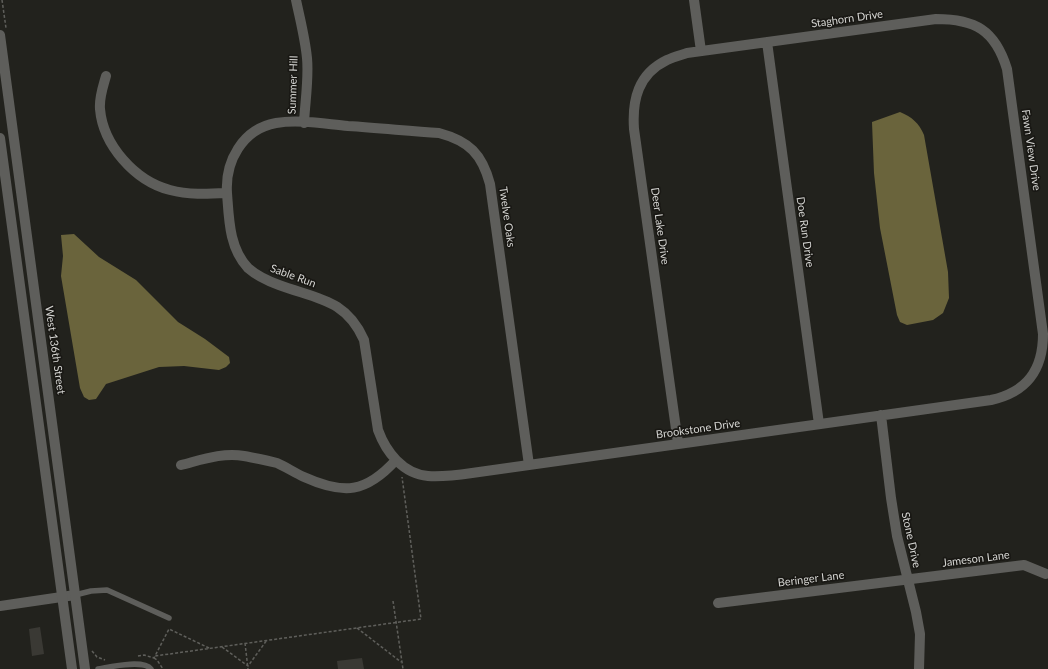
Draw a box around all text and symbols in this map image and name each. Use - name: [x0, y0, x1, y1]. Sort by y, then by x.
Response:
- street label: Staghorn Drive: [810, 7, 884, 31]
- street label: Summer Hill: [285, 55, 301, 115]
- street label: Fawn View Drive: [1019, 108, 1043, 192]
- street label: Twelve Oaks: [496, 186, 518, 248]
- street label: Deer Lake Drive: [648, 186, 672, 266]
- street label: Doe Run Drive: [794, 196, 816, 268]
- street label: Sable Run: [268, 262, 318, 290]
- street label: West 136th Street: [42, 305, 68, 395]
- street label: Brookstone Drive: [655, 417, 741, 441]
- street label: Stone Drive: [899, 511, 923, 569]
- street label: Jameson Lane: [942, 548, 1010, 570]
- street label: Beringer Lane: [777, 568, 845, 590]

